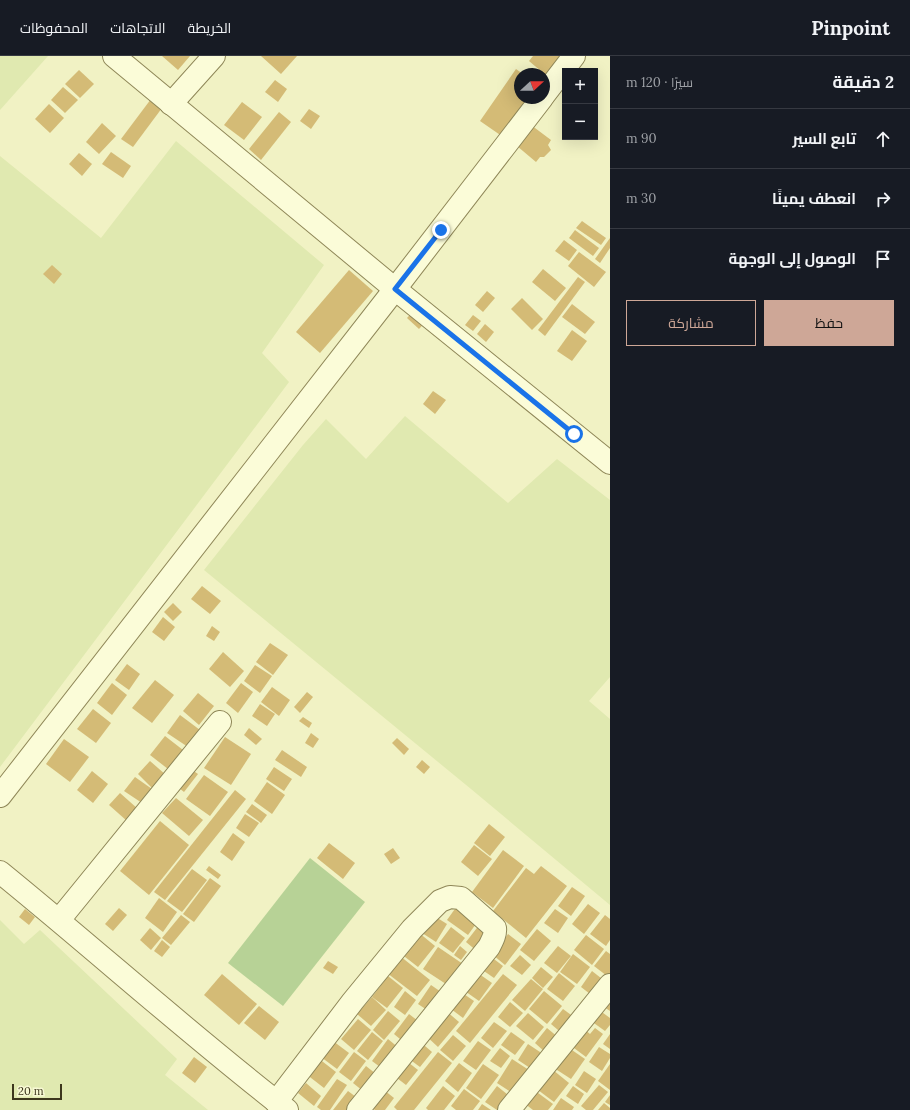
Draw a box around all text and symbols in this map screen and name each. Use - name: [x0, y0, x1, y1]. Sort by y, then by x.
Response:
- text: Pinpoint: [811, 16, 890, 40]
- text: المحفوظات: [20, 19, 88, 37]
- text: الاتجاهات: [110, 19, 166, 37]
- text: الخريطة: [188, 19, 231, 37]
- north arrow: [514, 68, 550, 104]
- map controls: [562, 68, 598, 140]
- button: +: [562, 68, 598, 104]
- text: 2 دقيقة: [832, 71, 894, 93]
- text: سيرًا · 120 m: [626, 74, 693, 91]
- button: −: [562, 104, 598, 140]
- icon: ahead: [872, 128, 894, 150]
- text: تابع السير: [792, 129, 856, 148]
- text: 90 m: [626, 130, 657, 147]
- icon: right: [872, 188, 894, 210]
- text: انعطف يمينًا: [772, 189, 856, 208]
- text: 30 m: [626, 190, 656, 207]
- route end: [432, 221, 450, 239]
- icon: arrive: [872, 248, 894, 270]
- text: الوصول إلى الوجهة: [729, 249, 856, 268]
- button: مشاركة: [626, 300, 756, 346]
- button: حفظ: [764, 300, 894, 346]
- route start: [565, 425, 583, 443]
- scale bar: [12, 1082, 62, 1101]
- text: 20 m: [18, 1084, 43, 1098]

